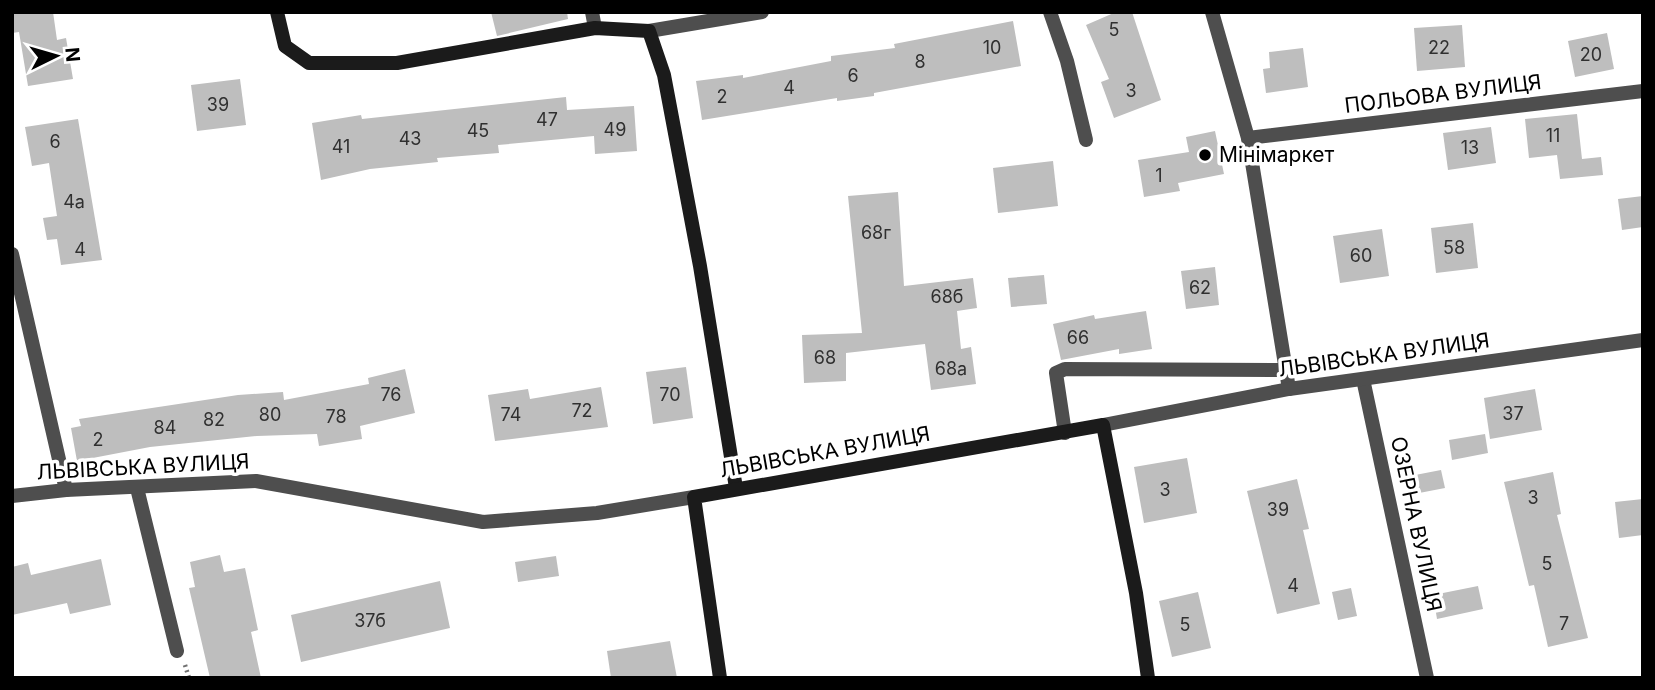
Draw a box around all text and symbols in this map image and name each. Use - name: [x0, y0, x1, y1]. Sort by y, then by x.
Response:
- house number: 5: [1109, 19, 1119, 40]
- north arrow: [21, 21, 91, 91]
- house number: 10: [983, 37, 1001, 58]
- house number: 22: [1428, 37, 1450, 58]
- house number: 20: [1580, 44, 1602, 65]
- text: N: [60, 46, 85, 63]
- house number: 8: [914, 51, 926, 72]
- house number: 6: [847, 65, 859, 86]
- street label: ПОЛЬОВА ВУЛИЦЯ: [1343, 69, 1543, 118]
- house number: 4: [783, 77, 795, 98]
- house number: 3: [1125, 80, 1137, 101]
- house number: 2: [717, 86, 727, 107]
- house number: 39: [207, 94, 229, 115]
- house number: 47: [536, 109, 558, 130]
- house number: 49: [604, 119, 626, 140]
- house number: 45: [467, 120, 489, 141]
- house number: 11: [1546, 125, 1560, 146]
- house number: 43: [399, 128, 421, 149]
- house number: 6: [49, 131, 61, 152]
- house number: 41: [332, 136, 350, 157]
- house number: 13: [1461, 137, 1479, 158]
- place label: Мінімаркет: [1219, 142, 1335, 167]
- marker: Мінімаркет: [1197, 147, 1213, 163]
- house number: 1: [1155, 165, 1163, 186]
- house number: 4а: [63, 191, 85, 212]
- house number: 68г: [861, 222, 891, 243]
- house number: 58: [1443, 237, 1465, 258]
- house number: 4: [74, 239, 86, 260]
- house number: 60: [1350, 245, 1372, 266]
- house number: 62: [1189, 277, 1211, 298]
- house number: 68б: [931, 286, 963, 307]
- house number: 66: [1067, 327, 1089, 348]
- street label: ЛЬВІВСЬКА ВУЛИЦЯ: [1277, 327, 1491, 382]
- house number: 68: [814, 347, 836, 368]
- house number: 68а: [935, 358, 967, 379]
- house number: 76: [380, 384, 402, 405]
- house number: 70: [659, 384, 681, 405]
- house number: 72: [571, 400, 593, 421]
- house number: 37: [1502, 403, 1524, 424]
- house number: 80: [259, 404, 281, 425]
- house number: 74: [501, 404, 521, 425]
- house number: 78: [325, 406, 347, 427]
- house number: 82: [203, 409, 225, 430]
- house number: 84: [154, 417, 176, 438]
- street label: ЛЬВІВСЬКА ВУЛИЦЯ: [718, 421, 932, 482]
- house number: 2: [93, 429, 103, 450]
- street label: ОЗЕРНА ВУЛИЦЯ: [1386, 434, 1447, 614]
- street label: ЛЬВІВСЬКА ВУЛИЦЯ: [36, 448, 250, 485]
- house number: 3: [1159, 479, 1171, 500]
- house number: 3: [1527, 487, 1539, 508]
- house number: 39: [1267, 499, 1289, 520]
- house number: 5: [1542, 553, 1552, 574]
- house number: 4: [1287, 575, 1299, 596]
- house number: 37б: [354, 610, 386, 631]
- house number: 7: [1559, 613, 1569, 634]
- house number: 5: [1180, 614, 1190, 635]

